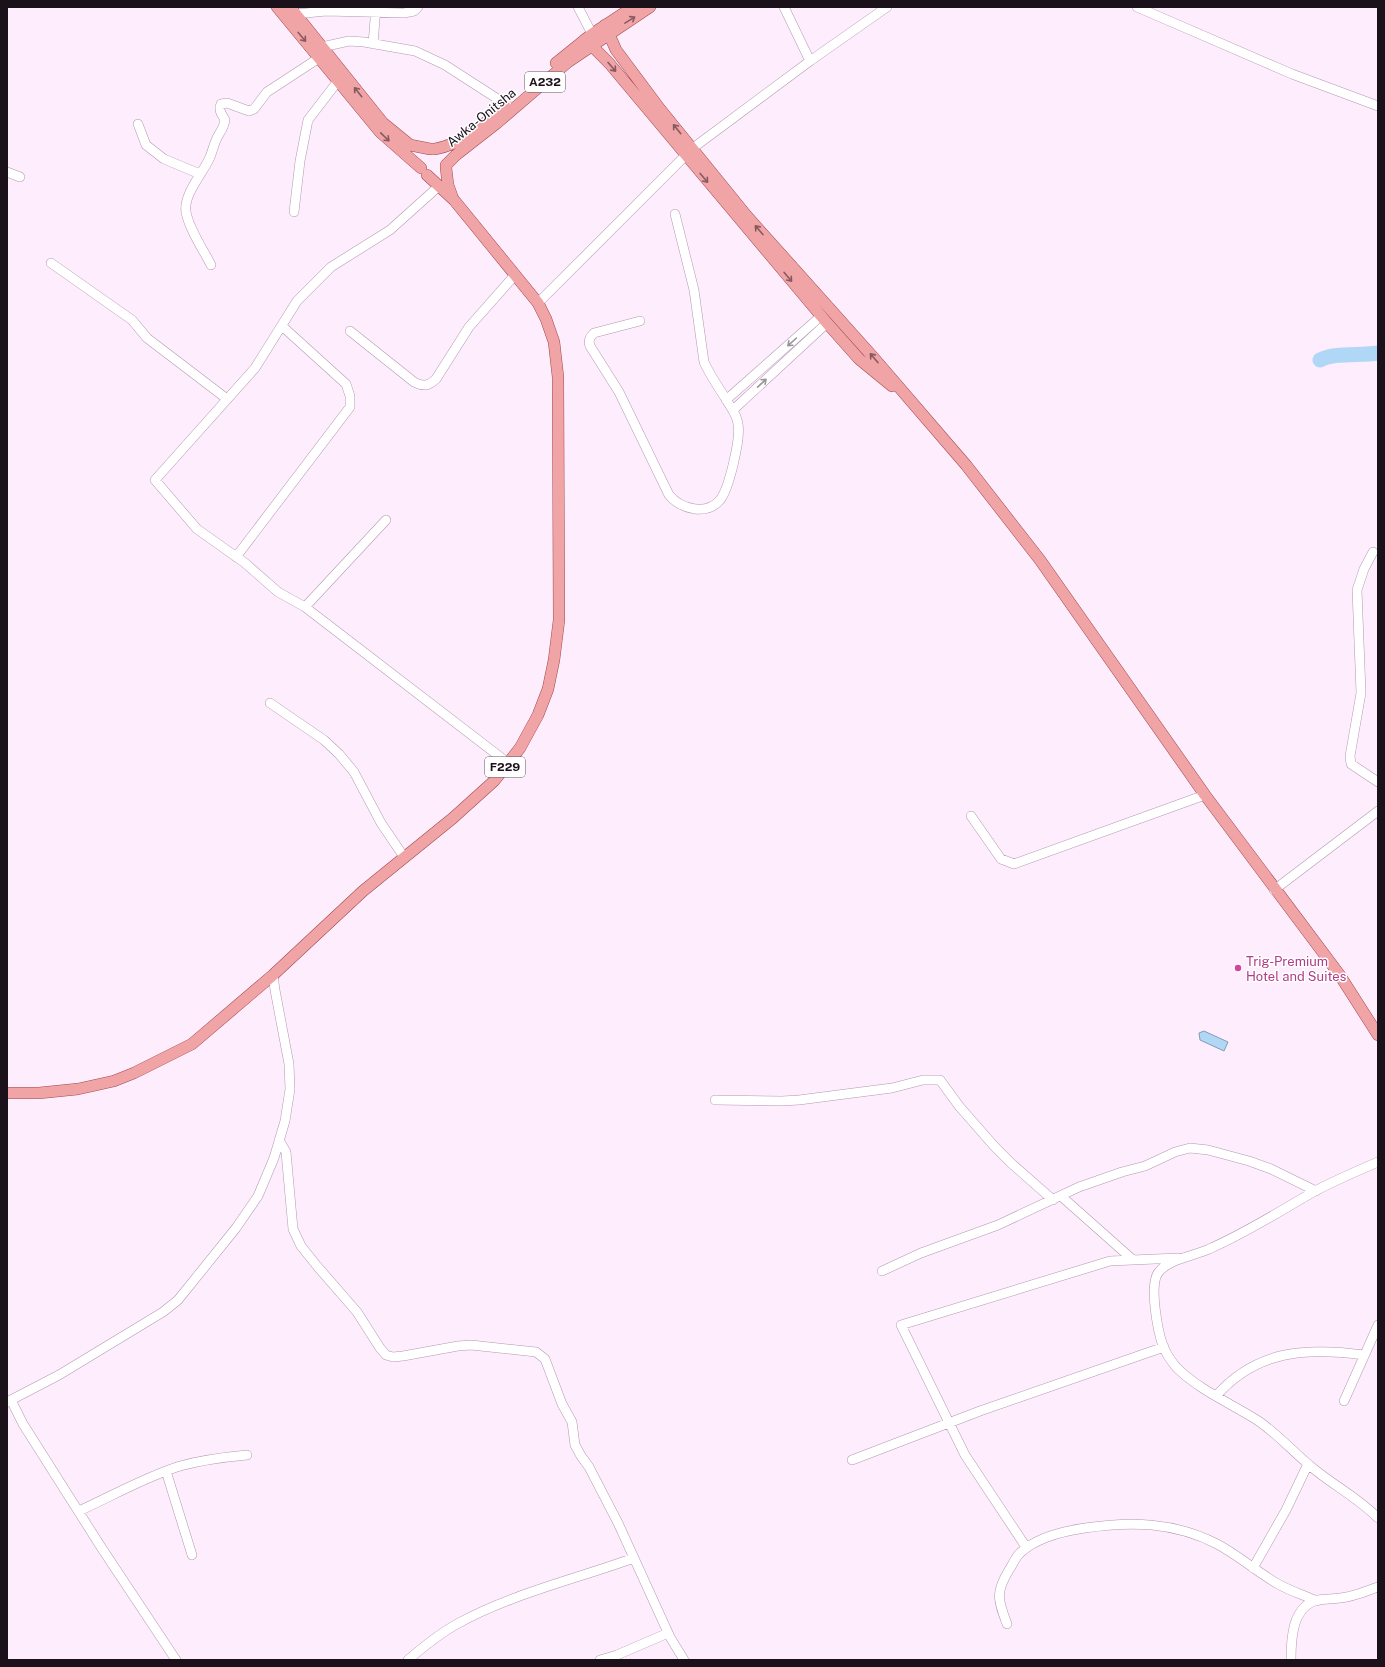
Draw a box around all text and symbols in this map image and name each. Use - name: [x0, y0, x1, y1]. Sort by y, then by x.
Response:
- one-way arrow: [624, 15, 636, 23]
- one-way arrow: [297, 32, 306, 43]
- one-way arrow: [607, 62, 617, 72]
- road number: A232: [525, 72, 565, 92]
- street label: Awka-Onitsha: [444, 85, 519, 150]
- one-way arrow: [354, 86, 362, 97]
- one-way arrow: [672, 124, 681, 135]
- one-way arrow: [380, 132, 390, 142]
- one-way arrow: [700, 172, 708, 183]
- one-way arrow: [755, 225, 764, 235]
- one-way arrow: [783, 272, 792, 283]
- one-way arrow: [787, 337, 797, 346]
- one-way arrow: [869, 353, 878, 363]
- one-way arrow: [756, 379, 767, 388]
- road number: F229: [485, 757, 525, 777]
- place label: Trig-Premium Hotel and Suites: [1246, 954, 1346, 984]
- marker: Trig-Premium Hotel and Suites: [1233, 963, 1243, 973]

